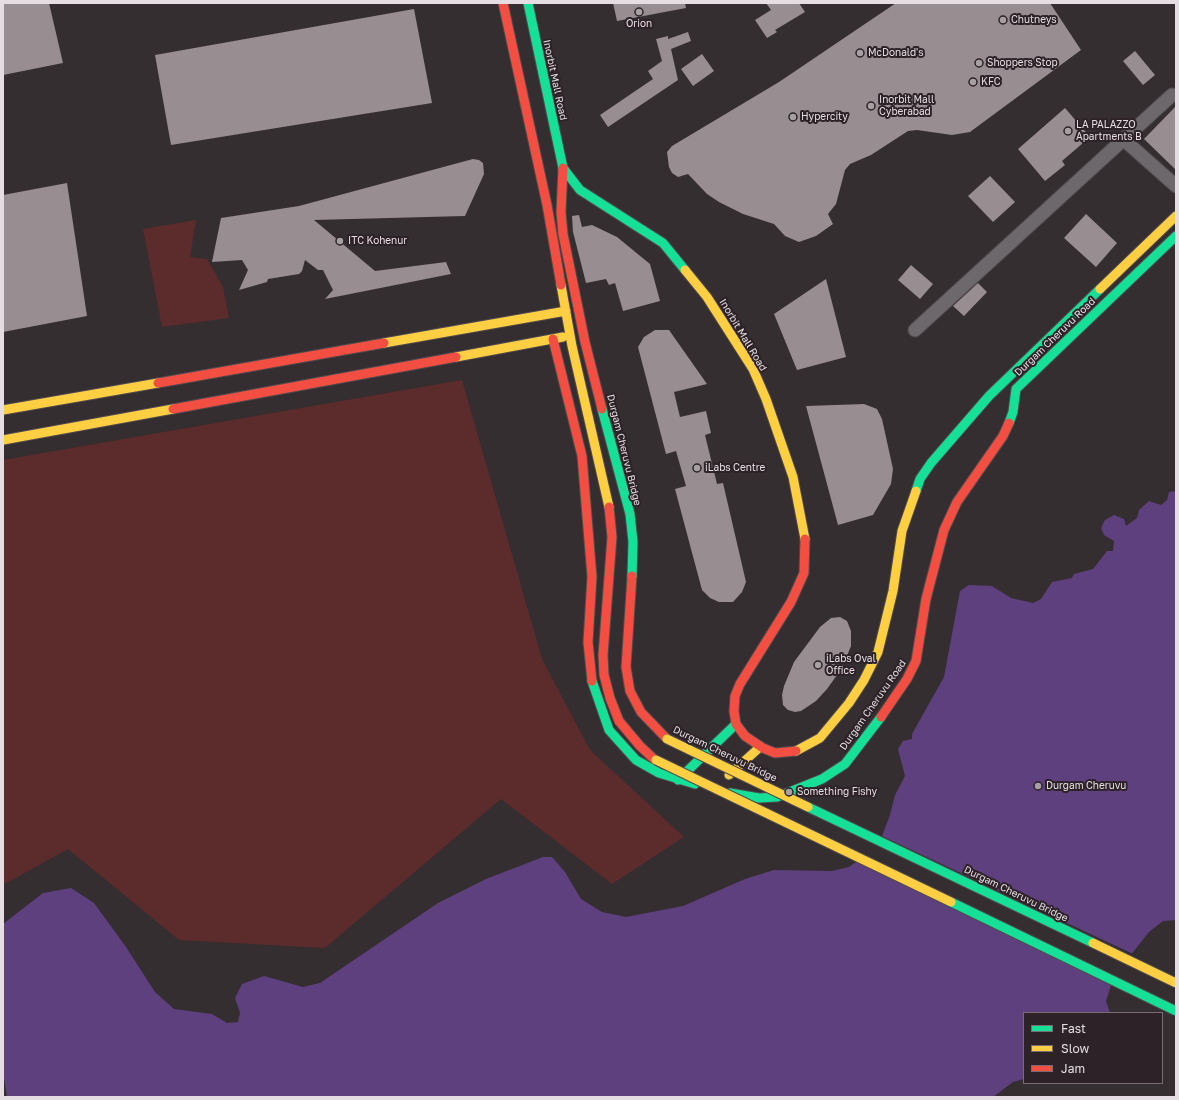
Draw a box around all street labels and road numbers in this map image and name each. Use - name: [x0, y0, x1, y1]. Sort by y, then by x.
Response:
- street label: Inorbit Mall Road: [541, 39, 569, 121]
- street label: Durgam Cheruvu Road: [1012, 295, 1098, 379]
- street label: Inorbit Mall Road: [717, 297, 769, 373]
- street label: Durgam Cheruvu Bridge: [604, 393, 644, 507]
- street label: Durgam Cheruvu Road: [837, 658, 909, 752]
- street label: Durgam Cheruvu Bridge: [671, 724, 779, 784]
- street label: Durgam Cheruvu Bridge: [962, 864, 1070, 924]

